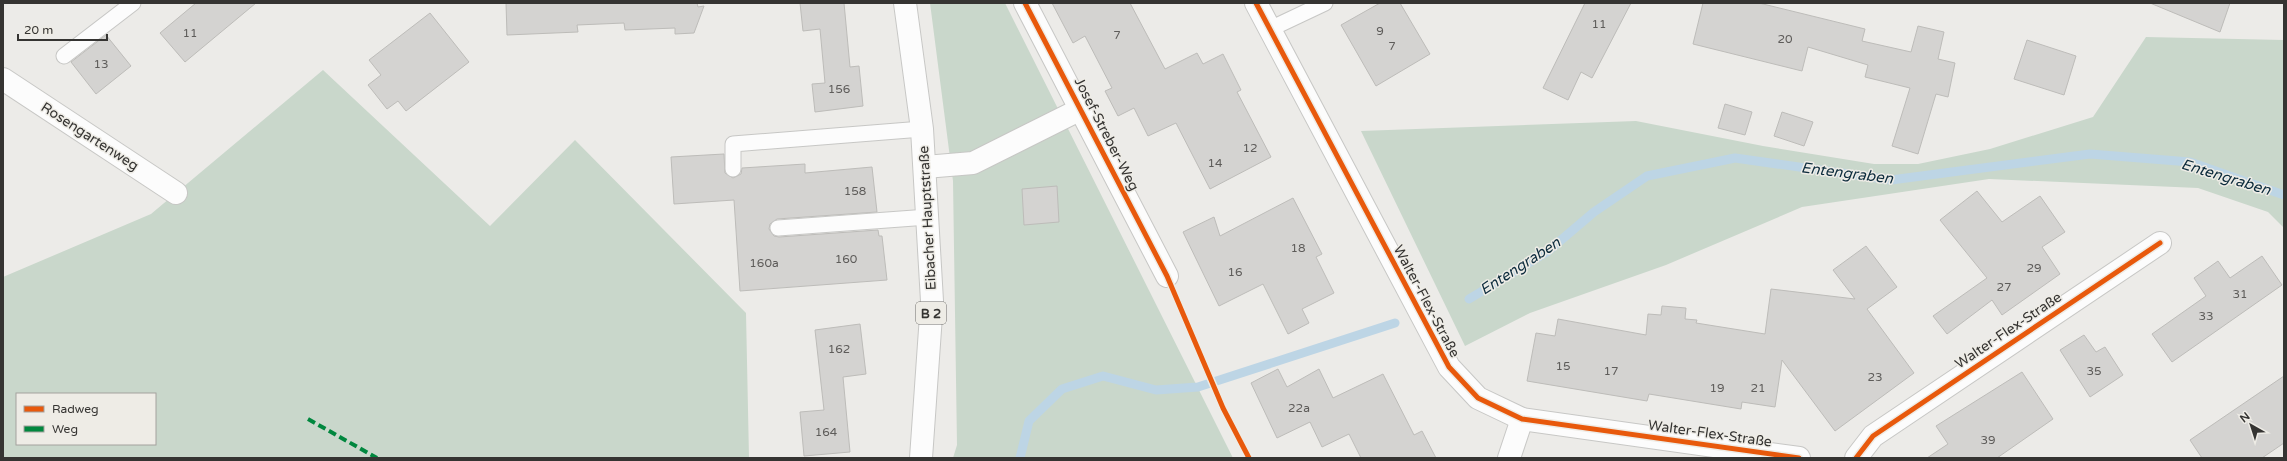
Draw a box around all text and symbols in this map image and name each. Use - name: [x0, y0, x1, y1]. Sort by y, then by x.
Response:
- scale bar: [18, 16, 107, 42]
- house number: 11: [1591, 17, 1607, 31]
- text: 20 m: [24, 23, 53, 37]
- house number: 9: [1376, 24, 1384, 38]
- house number: 11: [182, 26, 198, 40]
- house number: 7: [1113, 28, 1121, 42]
- house number: 20: [1777, 32, 1793, 46]
- house number: 7: [1388, 39, 1396, 53]
- house number: 13: [93, 57, 109, 71]
- street label: Josef-Streber-Weg: [1071, 75, 1142, 194]
- house number: 156: [828, 82, 850, 96]
- street label: Rosengartenweg: [38, 99, 142, 174]
- house number: 12: [1242, 141, 1258, 155]
- street label: Eibacher Hauptstraße: [915, 145, 940, 291]
- water label: Entengraben: [2179, 155, 2274, 199]
- house number: 14: [1207, 156, 1223, 170]
- water label: Entengraben: [1800, 158, 1895, 188]
- house number: 158: [844, 184, 866, 198]
- water label: Entengraben: [1476, 233, 1564, 299]
- house number: 18: [1290, 241, 1306, 255]
- street label: Walter-Flex-Straße: [1390, 242, 1463, 360]
- house number: 160: [835, 252, 858, 266]
- house number: 160a: [749, 256, 779, 270]
- house number: 29: [2026, 261, 2042, 275]
- house number: 16: [1227, 265, 1243, 279]
- house number: 27: [1996, 280, 2012, 294]
- house number: 31: [2232, 287, 2248, 301]
- street label: Walter-Flex-Straße: [1952, 288, 2065, 372]
- road number: B 2: [916, 302, 946, 324]
- house number: 33: [2198, 309, 2214, 323]
- house number: 162: [828, 342, 850, 356]
- house number: 15: [1555, 359, 1571, 373]
- house number: 17: [1603, 364, 1619, 378]
- house number: 35: [2086, 364, 2102, 378]
- house number: 23: [1867, 370, 1883, 384]
- house number: 19: [1709, 381, 1725, 395]
- house number: 21: [1750, 381, 1766, 395]
- legend: [16, 393, 156, 445]
- house number: 22a: [1288, 401, 1310, 415]
- text: Radweg: [52, 402, 99, 416]
- north arrow: [2231, 405, 2271, 445]
- text: N: [2237, 410, 2253, 425]
- street label: Walter-Flex-Straße: [1647, 416, 1773, 451]
- text: Weg: [52, 422, 78, 436]
- house number: 164: [815, 425, 838, 439]
- house number: 39: [1980, 433, 1996, 447]

